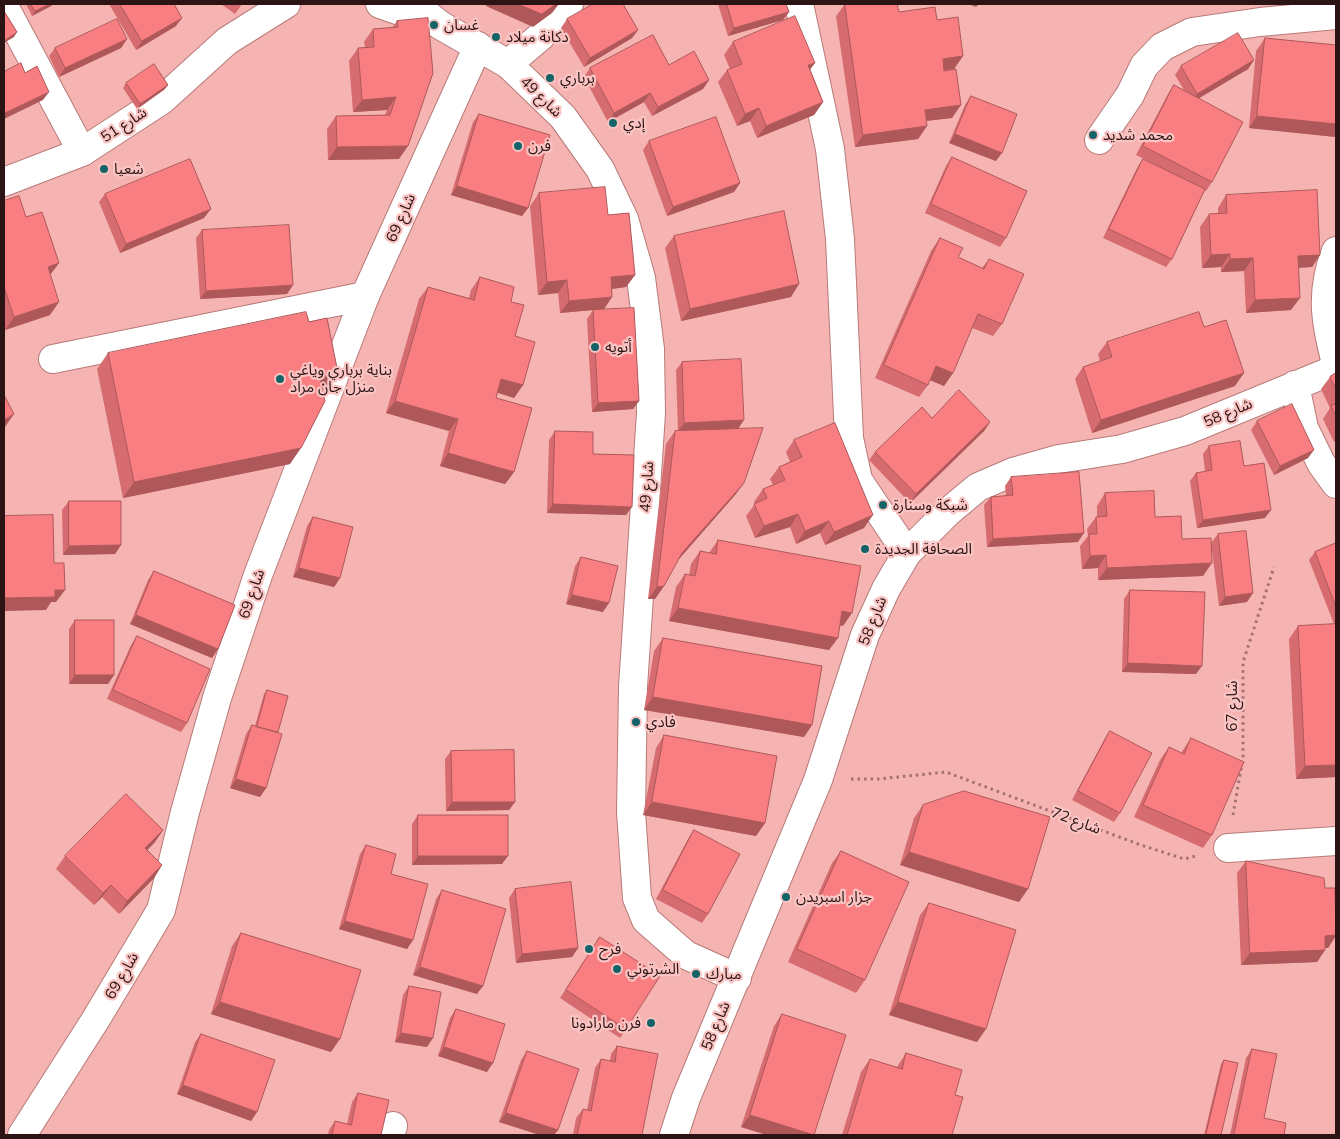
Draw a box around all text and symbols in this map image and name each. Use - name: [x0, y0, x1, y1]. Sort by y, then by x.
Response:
- place label: غسان: [444, 16, 479, 34]
- marker: غسان: [428, 19, 440, 31]
- place label: دكانة ميلاد: [506, 28, 569, 46]
- marker: دكانة ميلاد: [490, 31, 502, 43]
- place label: برباري: [560, 69, 595, 87]
- marker: برباري: [544, 72, 556, 84]
- street label: شارع 49: [516, 73, 566, 121]
- street label: شارع 51: [98, 104, 150, 146]
- place label: إدي: [623, 114, 645, 132]
- marker: إدي: [607, 117, 619, 129]
- place label: محمد شديد: [1103, 126, 1173, 144]
- marker: محمد شديد: [1087, 129, 1099, 141]
- place label: فرن: [528, 137, 551, 155]
- marker: فرن: [512, 140, 524, 152]
- place label: شعيا: [114, 160, 144, 178]
- marker: شعيا: [98, 163, 110, 175]
- street label: شارع 69: [382, 191, 420, 245]
- place label: أتويه: [605, 338, 632, 356]
- marker: أتويه: [589, 341, 601, 353]
- place label: بناية برباري وياغي منزل جان مراد: [290, 361, 392, 396]
- marker: بناية برباري وياغي منزل جان مراد: [274, 373, 286, 385]
- street label: شارع 58: [1201, 395, 1255, 431]
- street label: شارع 49: [636, 461, 658, 513]
- place label: شبكة وسنارة: [893, 496, 968, 514]
- marker: شبكة وسنارة: [877, 499, 889, 511]
- place label: الصحافة الجديدة: [875, 540, 972, 558]
- marker: الصحافة الجديدة: [859, 543, 871, 555]
- street label: شارع 69: [235, 567, 269, 621]
- street label: شارع 58: [855, 594, 891, 648]
- street label: شارع 67: [1223, 680, 1241, 732]
- place label: فادي: [646, 713, 676, 731]
- marker: فادي: [630, 716, 642, 728]
- street label: شارع 72: [1049, 804, 1103, 838]
- place label: جزار اسبريدن: [796, 888, 872, 906]
- marker: جزار اسبريدن: [780, 891, 792, 903]
- place label: فرح: [599, 940, 621, 958]
- marker: فرح: [583, 943, 595, 955]
- street label: شارع 69: [101, 949, 143, 1003]
- place label: الشرتوني: [627, 960, 679, 978]
- marker: الشرتوني: [611, 963, 623, 975]
- place label: مبارك: [706, 965, 742, 983]
- marker: مبارك: [690, 968, 702, 980]
- street label: شارع 58: [698, 999, 734, 1053]
- place label: فرن مارادونا: [571, 1014, 641, 1032]
- marker: فرن مارادونا: [645, 1017, 657, 1029]

